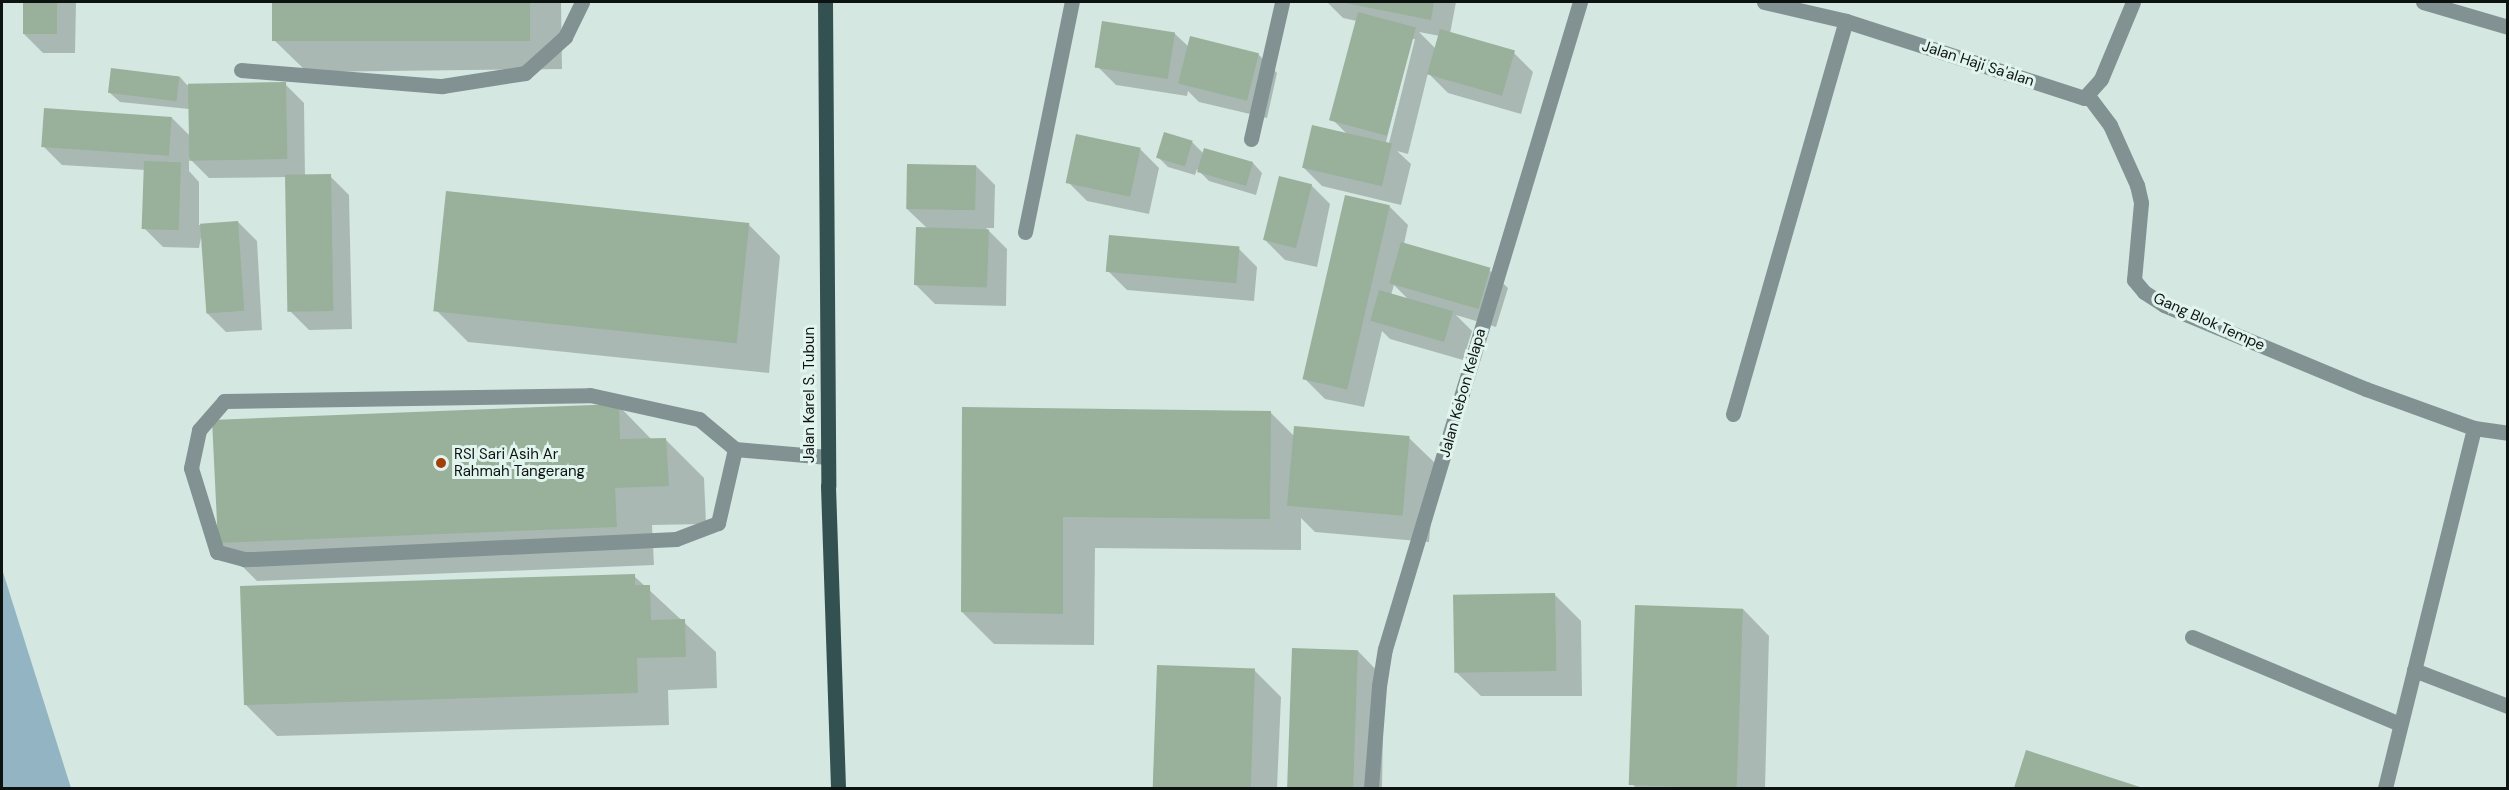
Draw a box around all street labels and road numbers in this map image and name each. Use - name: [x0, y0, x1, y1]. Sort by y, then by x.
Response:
- street label: Jalan Haji Sa'alan: [1920, 37, 2036, 91]
- street label: Gang Blok Tempe: [2150, 289, 2268, 355]
- street label: Jalan Kebon Kelapa: [1436, 326, 1490, 460]
- street label: Jalan Karel S. Tubun: [801, 327, 819, 463]

